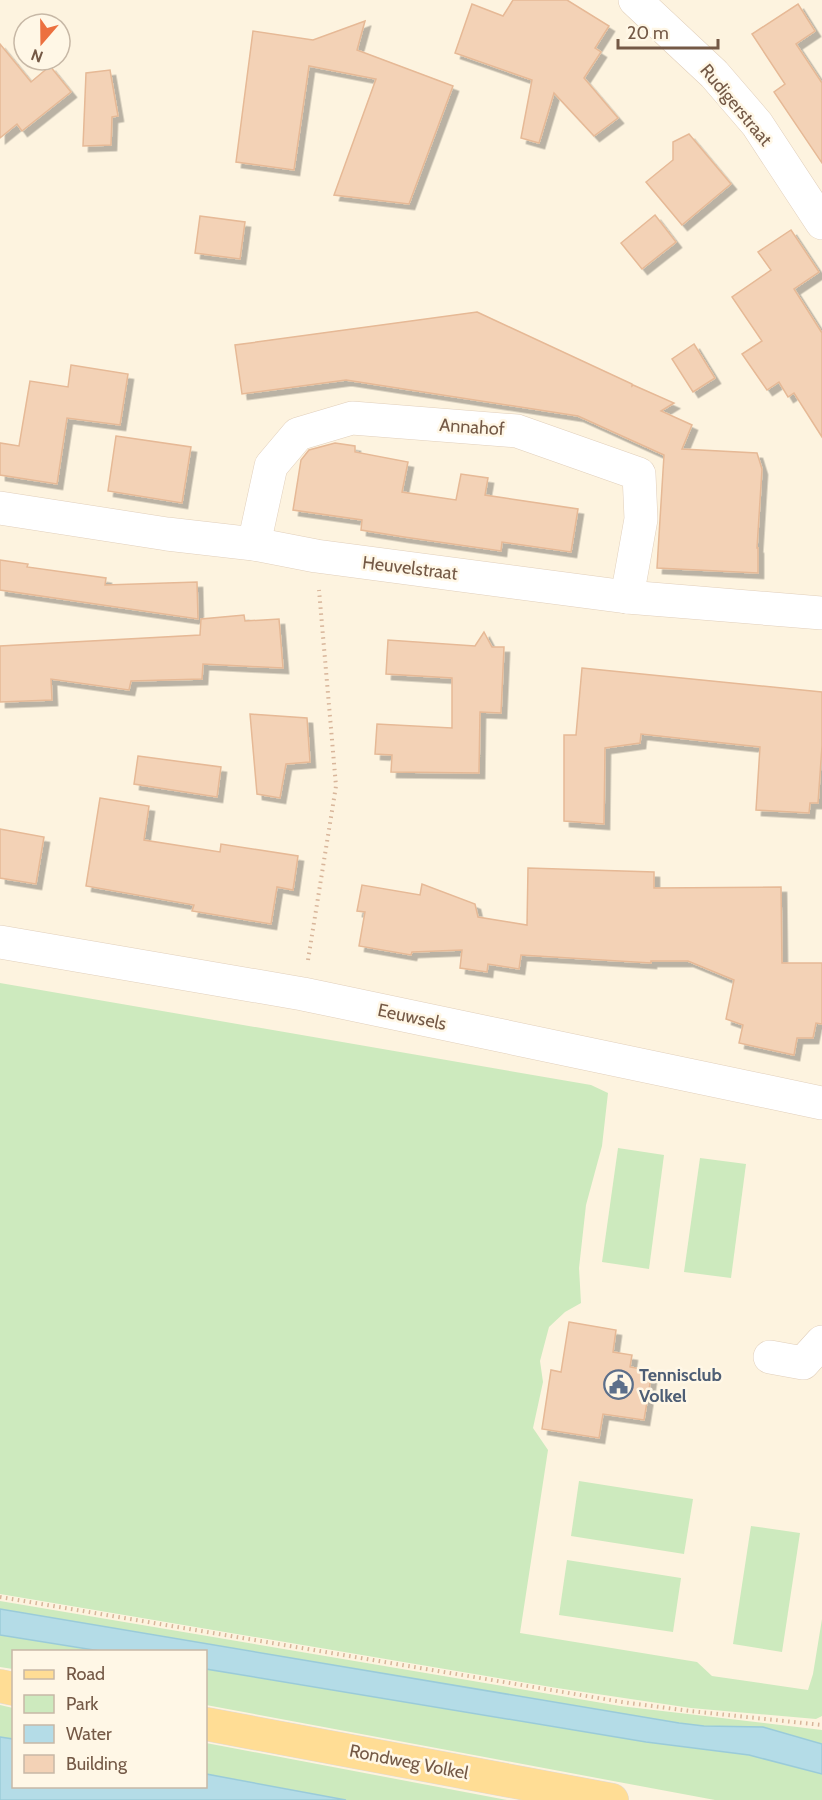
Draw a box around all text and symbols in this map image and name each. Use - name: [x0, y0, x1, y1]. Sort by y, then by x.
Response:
- north arrow: [12, 12, 72, 72]
- scale bar: [618, 12, 718, 50]
- text: 20 m: [627, 22, 669, 44]
- text: N: [28, 45, 46, 66]
- street label: Rudigerstraat: [695, 60, 777, 150]
- street label: Annahof: [439, 414, 505, 440]
- street label: Heuvelstraat: [361, 551, 459, 585]
- street label: Eeuwsels: [376, 999, 448, 1035]
- place label: Tennisclub Volkel: [639, 1364, 722, 1407]
- public building icon: Tennisclub Volkel: [602, 1369, 634, 1401]
- legend: [12, 1650, 207, 1788]
- text: Road: [66, 1663, 105, 1685]
- text: Park: [66, 1693, 99, 1715]
- text: Water: [66, 1723, 112, 1745]
- street label: Rondweg Volkel: [348, 1740, 471, 1784]
- text: Building: [66, 1753, 128, 1775]

